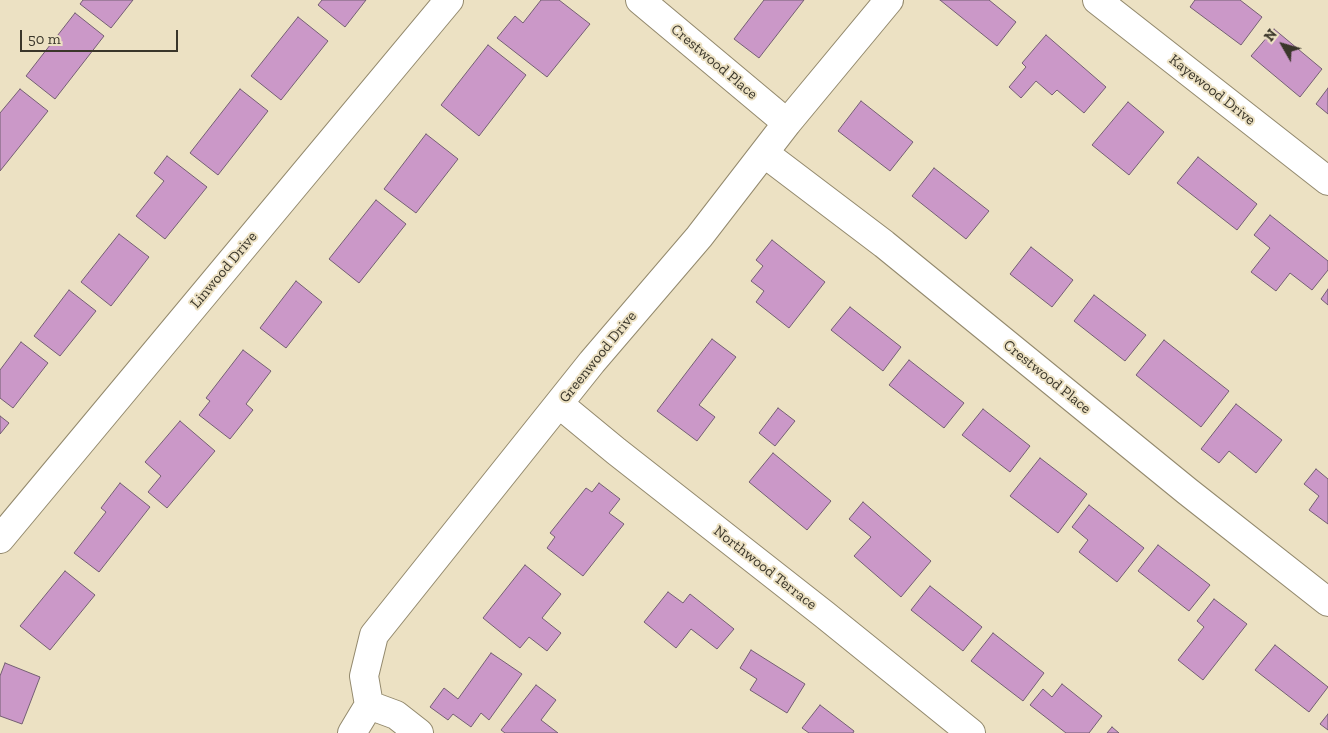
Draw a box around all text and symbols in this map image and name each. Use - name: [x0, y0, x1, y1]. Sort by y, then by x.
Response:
- scale bar: [22, 20, 180, 52]
- north arrow: [1258, 20, 1308, 70]
- street label: Crestwood Place: [667, 21, 761, 103]
- text: N: [1261, 26, 1281, 45]
- text: 50 m: [28, 30, 61, 48]
- street label: Kayewood Drive: [1165, 51, 1259, 129]
- street label: Linwood Drive: [187, 228, 261, 312]
- street label: Greenwood Drive: [556, 308, 640, 406]
- street label: Crestwood Place: [1000, 336, 1094, 418]
- street label: Northwood Terrace: [710, 522, 820, 614]

